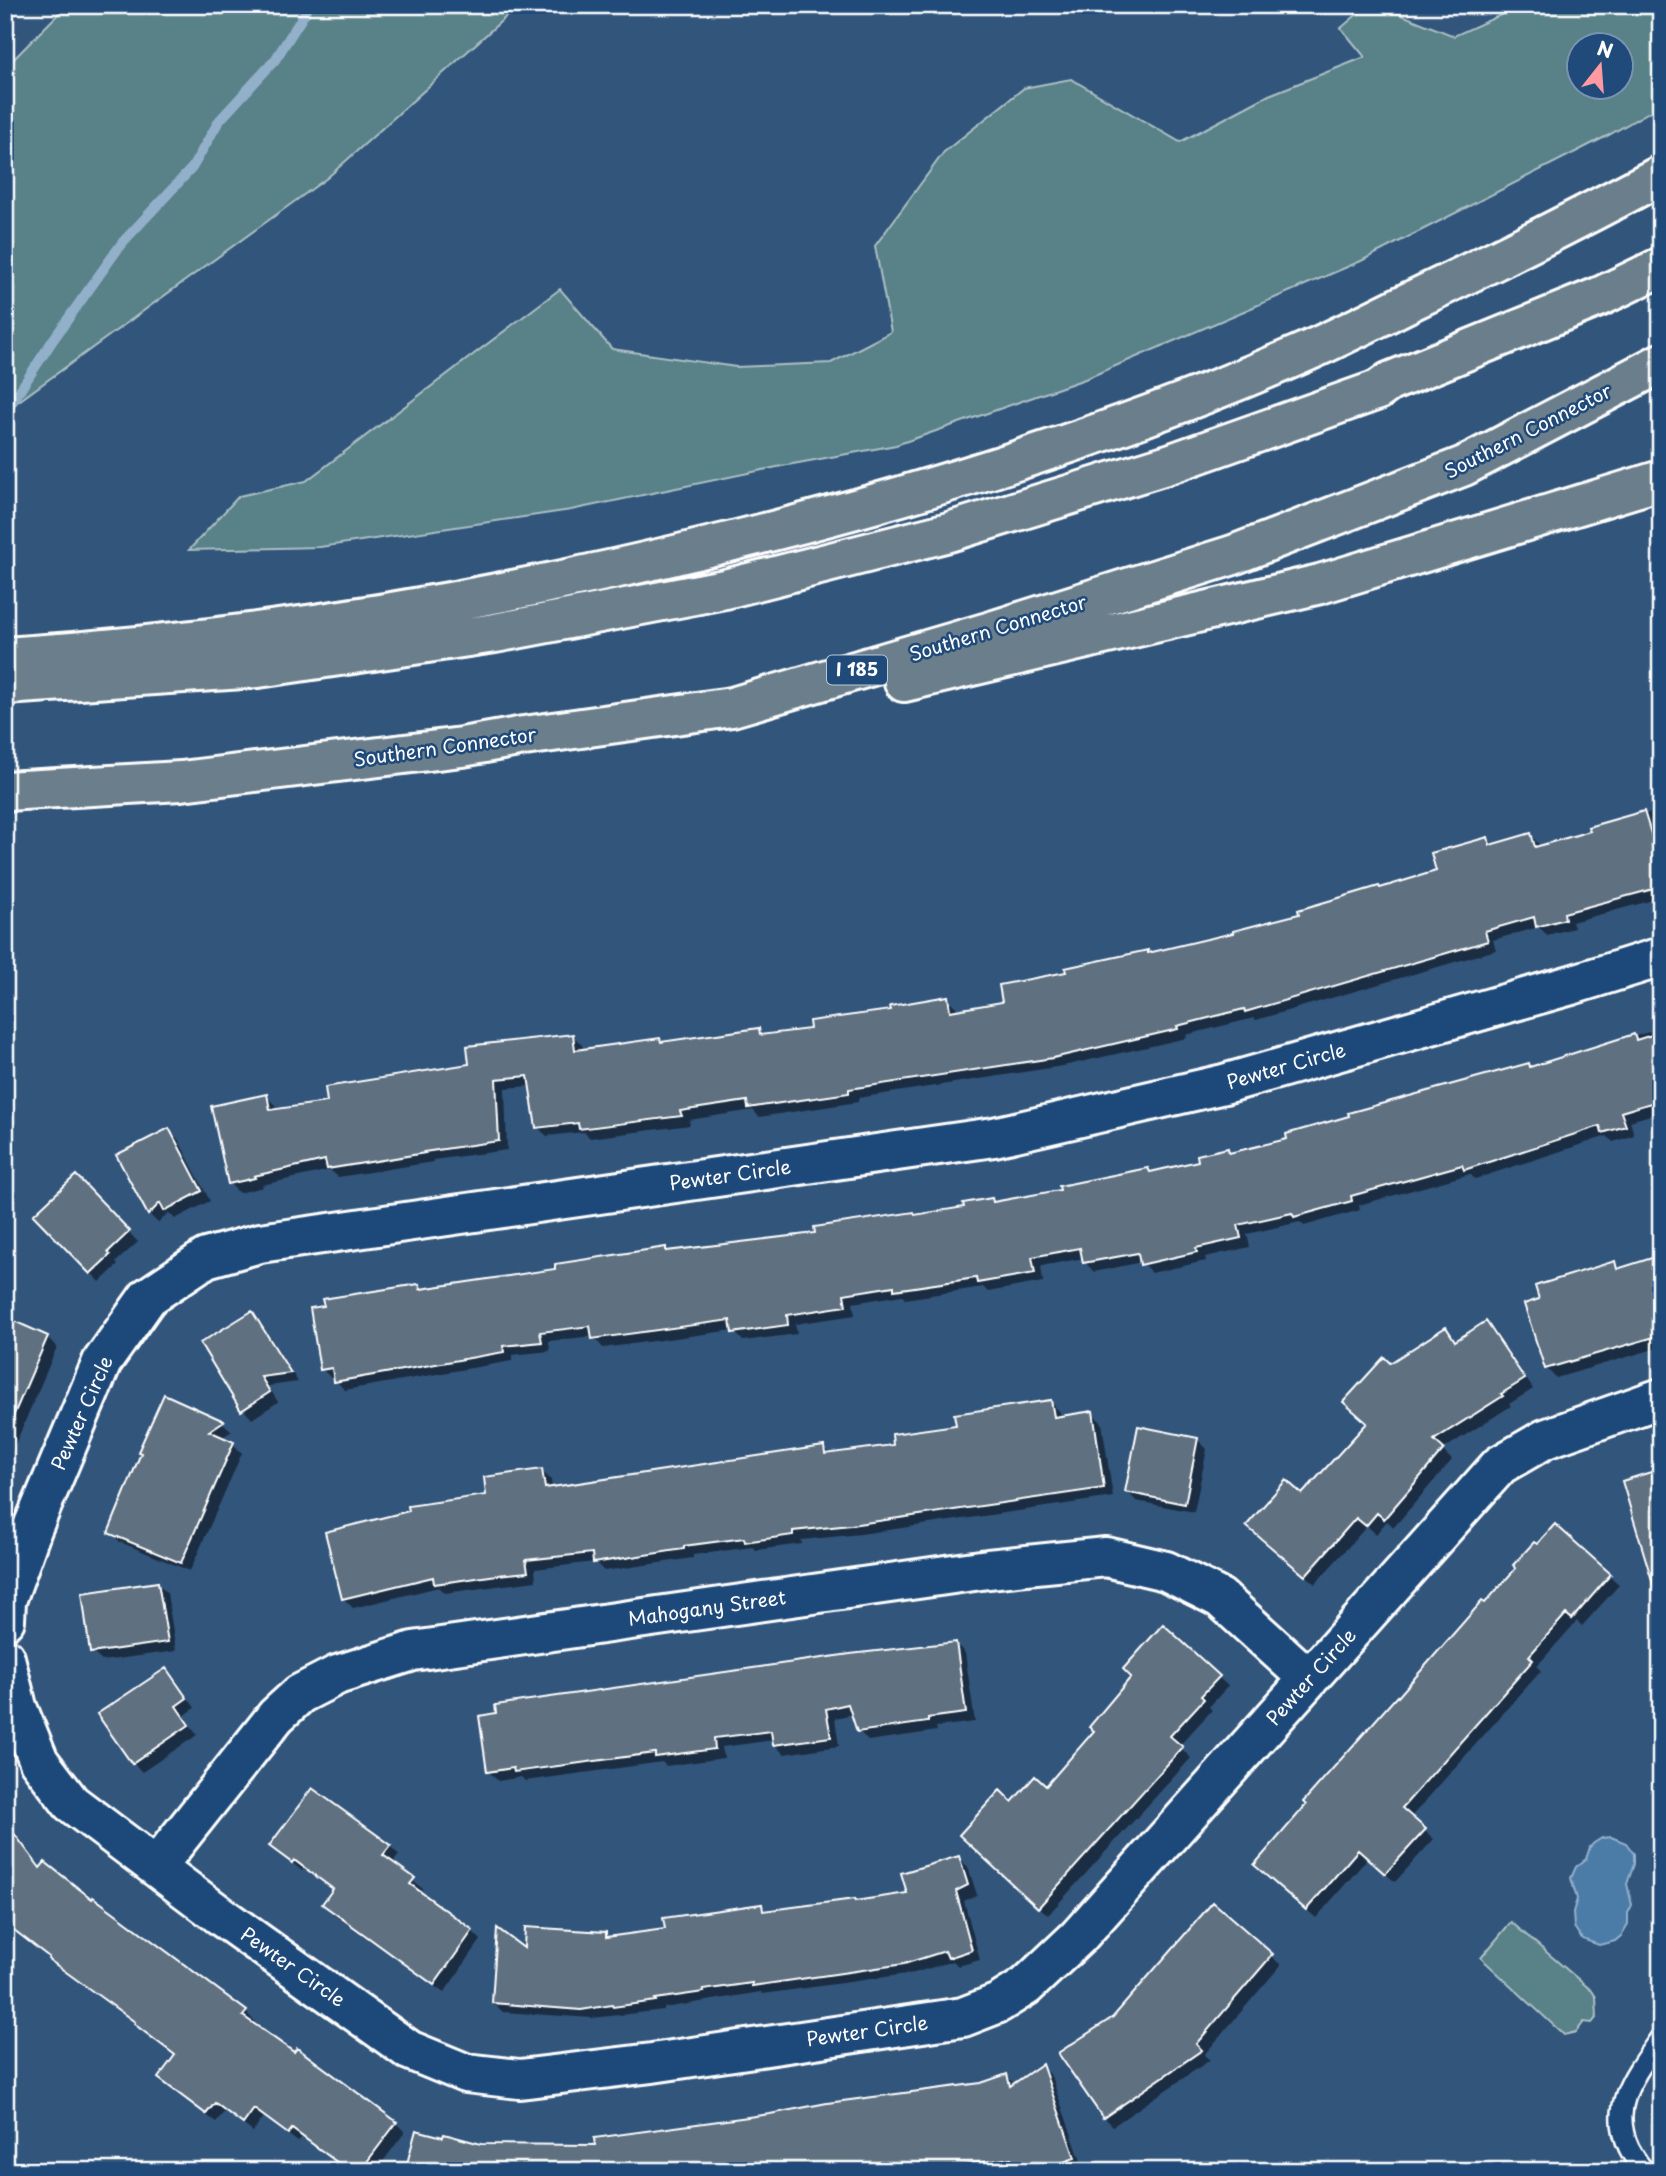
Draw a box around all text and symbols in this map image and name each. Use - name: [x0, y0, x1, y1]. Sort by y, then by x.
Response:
- north arrow: [1564, 32, 1634, 102]
- text: N: [1594, 33, 1617, 64]
- street label: Southern Connector: [1439, 376, 1616, 484]
- street label: Southern Connector: [906, 587, 1090, 667]
- road number: I 185: [827, 656, 887, 684]
- street label: Southern Connector: [352, 719, 538, 773]
- street label: Pewter Circle: [1223, 1035, 1349, 1095]
- street label: Pewter Circle: [667, 1152, 793, 1196]
- street label: Pewter Circle: [43, 1351, 119, 1474]
- street label: Mahogany Street: [626, 1582, 788, 1632]
- street label: Pewter Circle: [1259, 1621, 1362, 1731]
- street label: Pewter Circle: [235, 1920, 352, 2013]
- street label: Pewter Circle: [804, 2008, 930, 2052]

